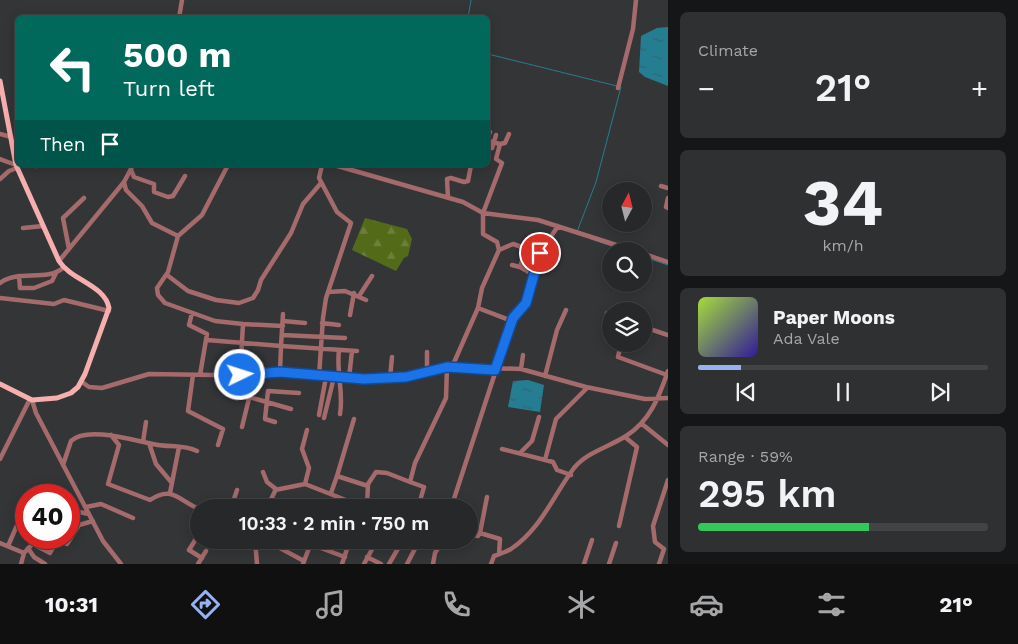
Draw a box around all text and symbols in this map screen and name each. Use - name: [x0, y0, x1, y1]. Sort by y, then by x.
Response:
- text: 500 m: [123, 34, 231, 76]
- icon: left: [40, 35, 105, 100]
- text: Climate: [698, 41, 758, 60]
- text: 21°: [815, 66, 871, 110]
- text: −: [698, 72, 715, 105]
- text: +: [971, 72, 988, 105]
- text: Turn left: [123, 76, 215, 101]
- icon: arrive: [96, 130, 124, 158]
- text: Then: [40, 133, 86, 156]
- text: 34: [803, 165, 883, 241]
- north arrow: [602, 182, 652, 232]
- map controls: [602, 182, 652, 352]
- pin: [519, 232, 561, 274]
- text: km/h: [822, 236, 864, 255]
- icon: arrive: [526, 239, 554, 267]
- button: search: [602, 242, 652, 292]
- button: layers: [602, 302, 652, 352]
- text: Paper Moons: [773, 306, 895, 329]
- text: Ada Vale: [773, 329, 840, 348]
- position arrow: [213, 348, 265, 400]
- icon: previous: [732, 378, 760, 406]
- icon: pause: [829, 378, 857, 406]
- icon: next: [926, 378, 954, 406]
- text: Range · 59%: [698, 447, 793, 466]
- text: 295 km: [698, 472, 836, 516]
- speed limit sign: 40: [15, 484, 80, 549]
- text: 10:33 · 2 min · 750 m: [239, 512, 429, 535]
- icon: directions: [188, 587, 223, 622]
- icon: music: [313, 587, 348, 622]
- icon: phone: [439, 587, 474, 622]
- icon: climate: [564, 587, 599, 622]
- icon: car: [689, 587, 724, 622]
- icon: filters: [814, 587, 849, 622]
- text: 10:31: [45, 592, 98, 617]
- text: 21°: [939, 592, 973, 617]

